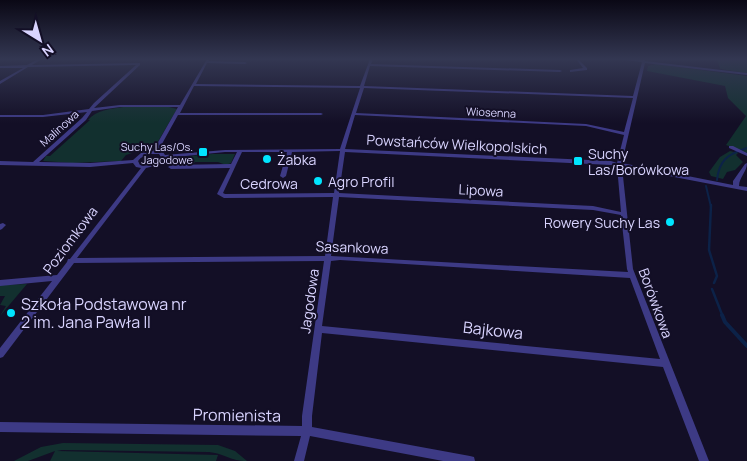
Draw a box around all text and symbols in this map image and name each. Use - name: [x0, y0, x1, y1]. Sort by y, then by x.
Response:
- north arrow: [15, 15, 65, 65]
- text: N: [38, 40, 58, 61]
- street label: Wiosenna: [465, 103, 517, 121]
- street label: Malinowa: [36, 107, 82, 149]
- street label: Powstańców Wielkopolskich: [366, 130, 548, 158]
- place label: Suchy Las/Os. Jagodowe: [121, 139, 194, 167]
- place label: Suchy Las/Borówkowa: [588, 144, 689, 179]
- marker: Suchy Las/Os. Jagodowe: [197, 146, 209, 158]
- place label: Żabka: [277, 150, 316, 169]
- marker: Żabka: [261, 153, 273, 165]
- marker: Suchy Las/Borówkowa: [572, 155, 584, 167]
- place label: Agro Profil: [328, 172, 395, 191]
- street label: Cedrowa: [240, 174, 298, 193]
- marker: Agro Profil: [312, 175, 324, 187]
- street label: Lipowa: [458, 179, 504, 201]
- street label: Poziomkowa: [38, 202, 102, 278]
- place label: Rowery Suchy Las: [544, 213, 660, 232]
- marker: Rowery Suchy Las: [664, 216, 676, 228]
- street label: Sasankowa: [315, 236, 389, 258]
- street label: Borówkowa: [635, 265, 677, 341]
- street label: Jagodowa: [295, 267, 323, 335]
- place label: Szkoła Podstawowa nr 2 im. Jana Pawła II: [21, 293, 187, 333]
- marker: Szkoła Podstawowa nr 2 im. Jana Pawła II: [5, 307, 17, 319]
- street label: Bajkowa: [462, 316, 524, 344]
- street label: Promienista: [193, 403, 281, 427]

